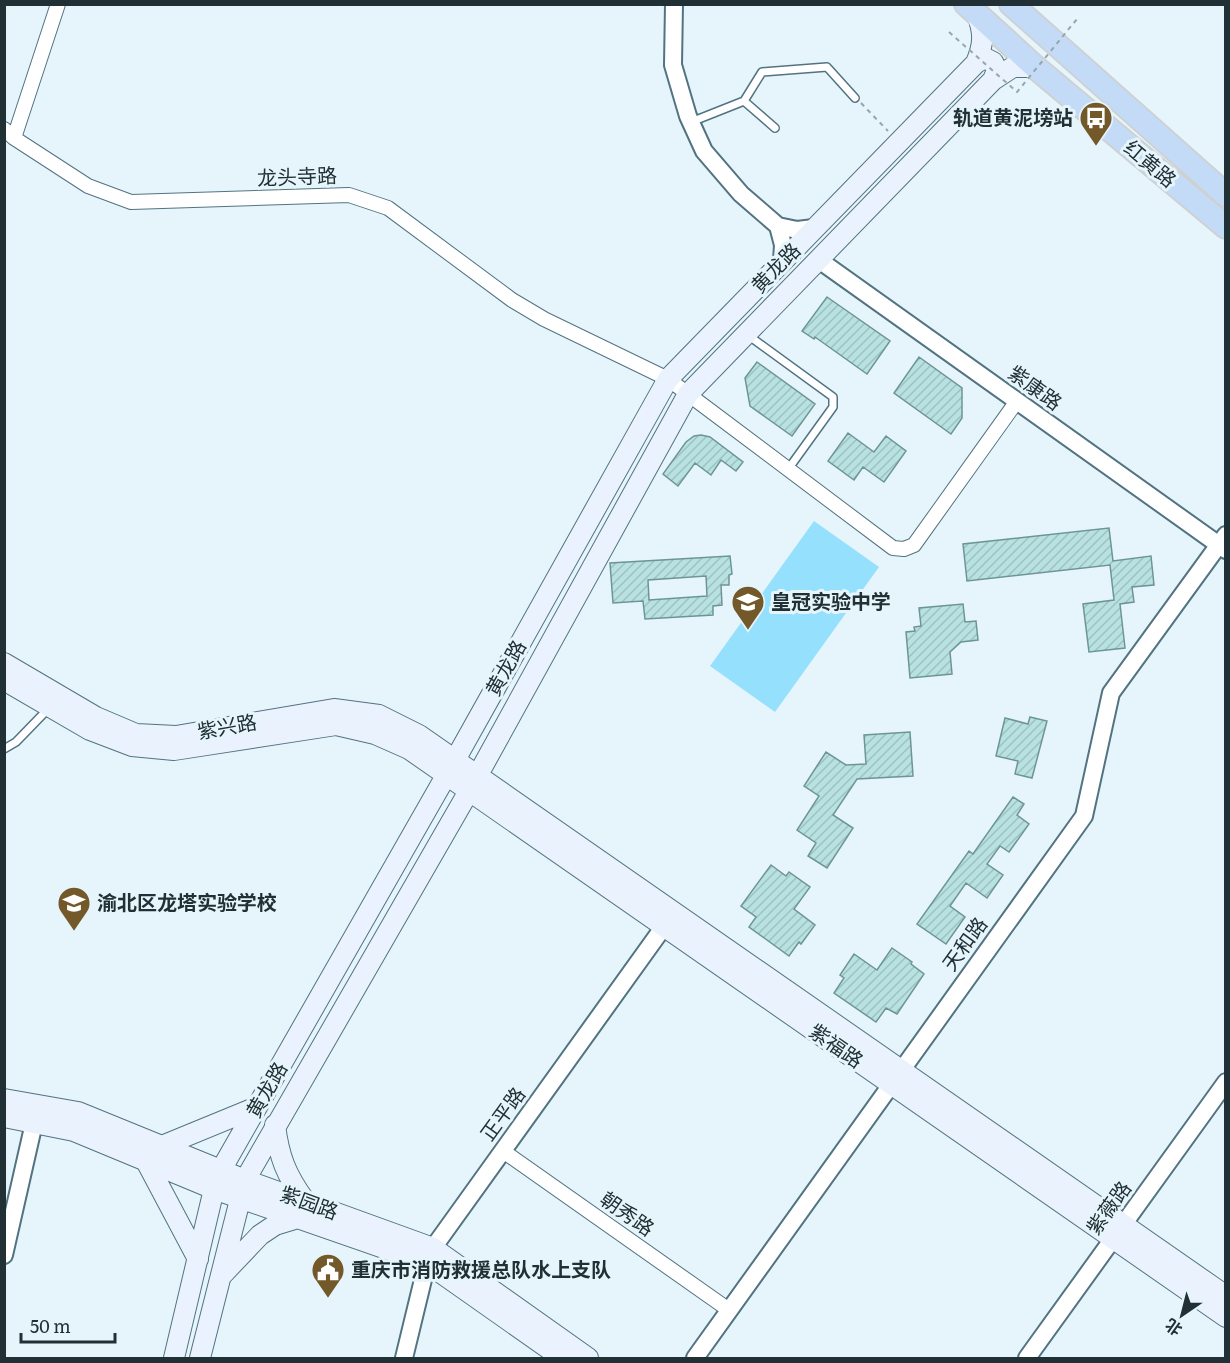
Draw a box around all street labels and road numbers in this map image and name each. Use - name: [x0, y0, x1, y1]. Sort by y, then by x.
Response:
- street label: 红黄路: [1119, 132, 1184, 193]
- street label: 龙头寺路: [256, 159, 337, 191]
- street label: 黄龙路: [743, 235, 806, 299]
- street label: 紫康路: [1003, 357, 1069, 416]
- street label: 黄龙路: [477, 634, 532, 701]
- street label: 紫兴路: [195, 705, 259, 745]
- street label: 天和路: [934, 910, 993, 976]
- street label: 紫福路: [804, 1015, 870, 1074]
- street label: 黄龙路: [237, 1056, 293, 1122]
- street label: 正平路: [472, 1080, 531, 1146]
- street label: 紫薇路: [1078, 1174, 1137, 1240]
- street label: 紫园路: [276, 1177, 343, 1225]
- street label: 朝秀路: [595, 1183, 661, 1242]

